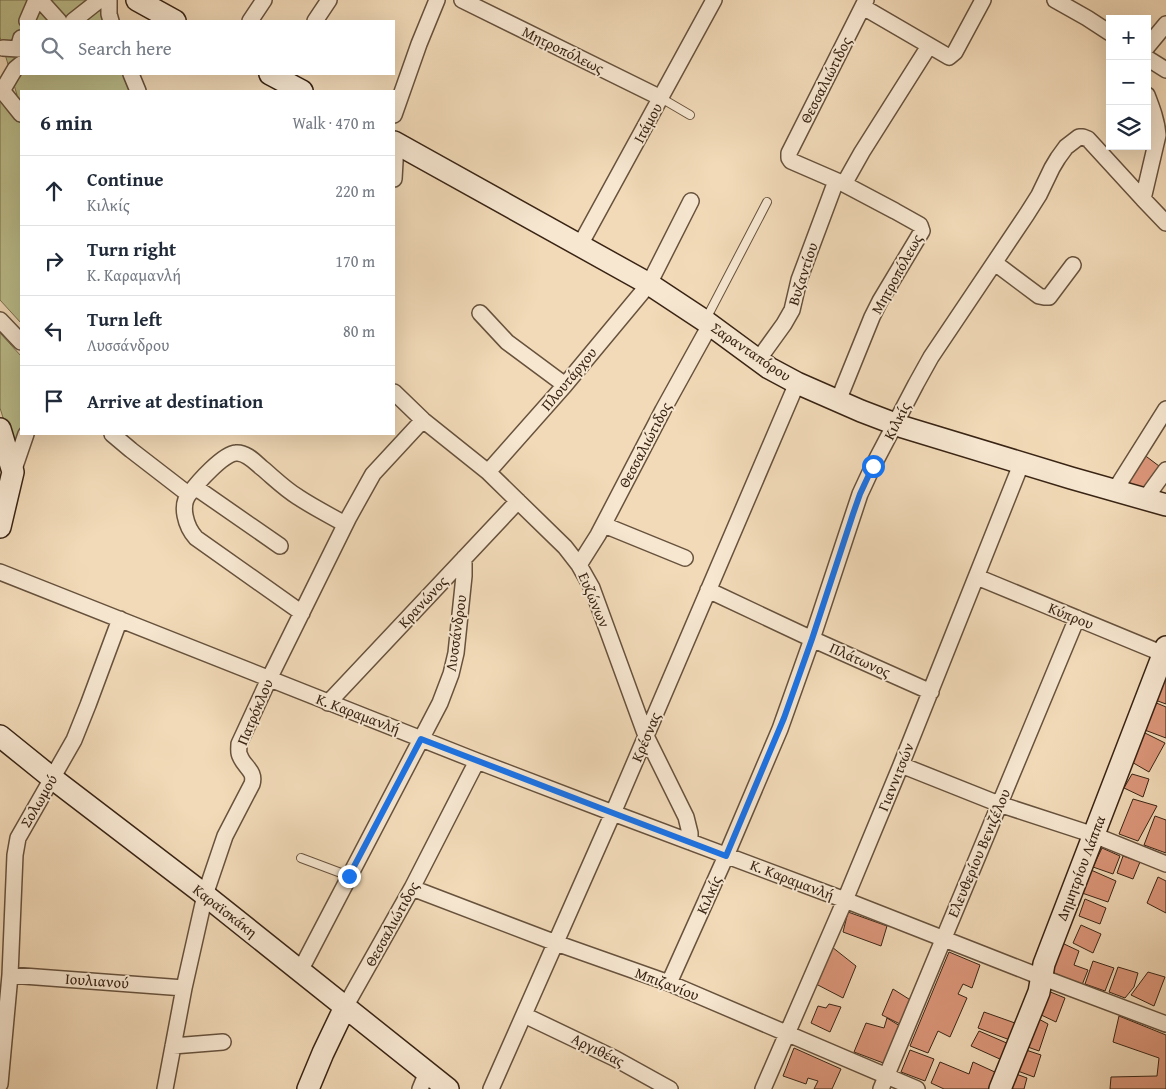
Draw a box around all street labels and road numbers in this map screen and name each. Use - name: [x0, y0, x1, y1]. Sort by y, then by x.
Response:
- street label: Μητροπόλεως: [519, 21, 608, 79]
- street label: Θεσσαλιώτιδος: [795, 32, 857, 127]
- street label: Ιτάμου: [628, 99, 667, 147]
- street label: Μητροπόλεως: [866, 229, 928, 318]
- street label: Βυζαντίου: [783, 240, 823, 308]
- street label: Σαρανταπόρου: [707, 317, 796, 386]
- street label: Πλουτάρχου: [536, 342, 602, 415]
- street label: Θεσσαλιώτιδος: [613, 398, 676, 491]
- street label: Κιλκίς: [878, 398, 915, 443]
- street label: Ευζώνων: [573, 569, 616, 631]
- street label: Κρανώνος: [393, 570, 453, 632]
- street label: Λυσσάνδρου: [440, 593, 471, 673]
- street label: Κύπρου: [1045, 597, 1097, 634]
- street label: Πλάτωνος: [826, 637, 895, 683]
- street label: Πατρόκλου: [231, 675, 278, 748]
- street label: Κ. Καραμανλή: [313, 688, 403, 739]
- street label: Κρέσνας: [626, 708, 666, 765]
- street label: Γιαννιτσών: [872, 739, 919, 814]
- street label: Σολωμού: [15, 770, 62, 831]
- street label: Ελευθερίου Βενιζέλου: [942, 785, 1015, 920]
- street label: Δημητρίου Λάππα: [1051, 812, 1110, 924]
- street label: Κ. Καραμανλή: [747, 854, 837, 905]
- street label: Κιλκίς: [691, 872, 727, 917]
- street label: Θεσσαλιώτιδος: [359, 877, 424, 970]
- street label: Καραϊσκάκη: [189, 879, 262, 942]
- street label: Μπιζανίου: [632, 962, 702, 1005]
- street label: Ιουλιανού: [64, 968, 130, 993]
- street label: Αργιθέας: [568, 1028, 629, 1072]

